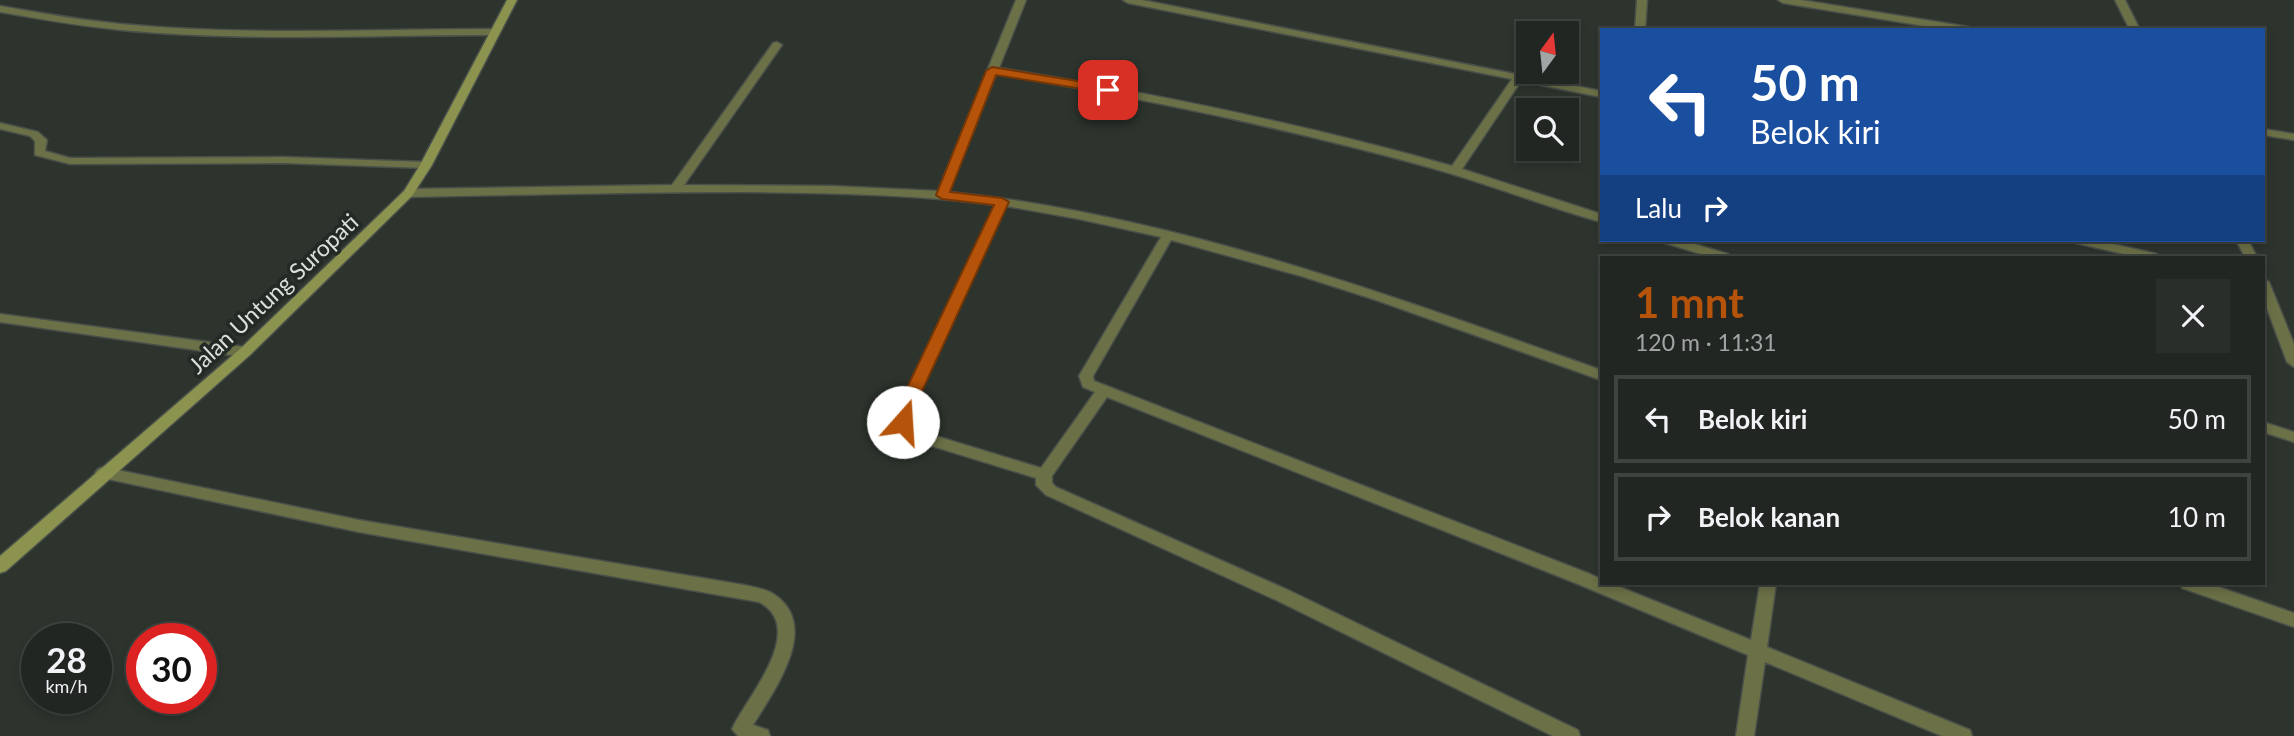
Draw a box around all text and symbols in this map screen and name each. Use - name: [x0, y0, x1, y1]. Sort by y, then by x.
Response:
- north arrow: [1516, 21, 1578, 84]
- map controls: [1516, 21, 1579, 161]
- text: 50 m: [1750, 53, 1860, 111]
- icon: left: [1635, 56, 1726, 147]
- pin: [1078, 60, 1138, 120]
- icon: arrive: [1089, 71, 1127, 109]
- button: search: [1516, 98, 1579, 161]
- text: Belok kiri: [1750, 112, 1881, 151]
- icon: right: [1696, 189, 1734, 227]
- text: Lalu: [1635, 192, 1682, 224]
- street label: Jalan Untung Suropati: [182, 207, 364, 379]
- text: 1 mnt: [1635, 277, 1744, 327]
- button: close: [2156, 279, 2230, 353]
- text: 120 m · 11:31: [1635, 328, 1777, 356]
- position arrow: [866, 385, 940, 459]
- icon: left: [1639, 400, 1677, 438]
- text: Belok kiri: [1698, 403, 1807, 435]
- text: 50 m: [2168, 403, 2226, 435]
- icon: right: [1639, 498, 1677, 536]
- text: Belok kanan: [1698, 501, 1840, 533]
- text: 10 m: [2168, 501, 2226, 533]
- speed limit sign: 30: [126, 623, 217, 714]
- text: 28: [46, 638, 87, 680]
- text: km/h: [45, 675, 88, 697]

